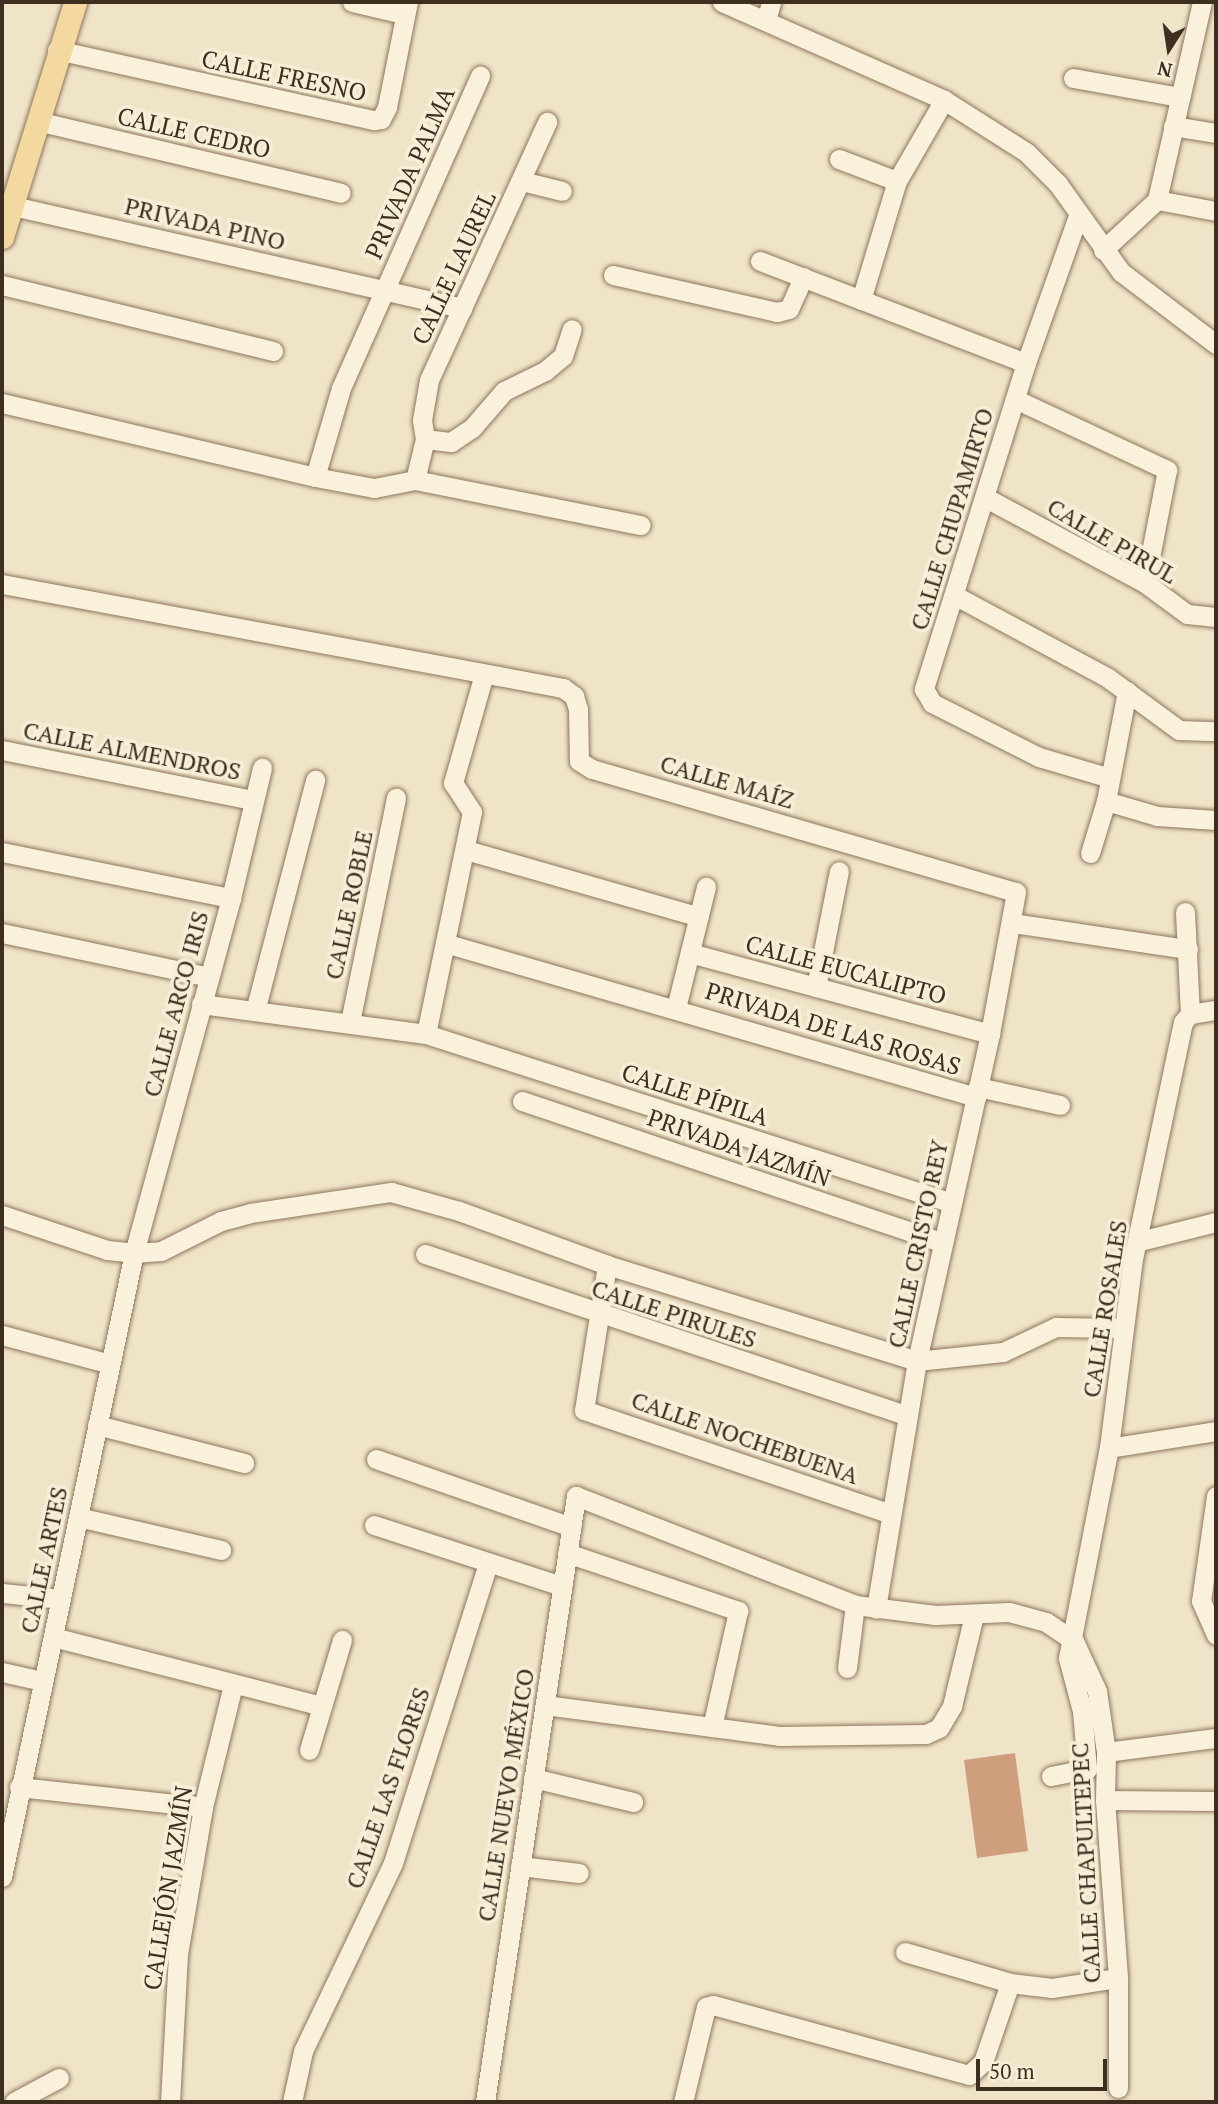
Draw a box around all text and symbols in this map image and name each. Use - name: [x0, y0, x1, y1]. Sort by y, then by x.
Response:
- north arrow: [1134, 14, 1204, 84]
- street label: CALLE FRESNO: [199, 44, 369, 108]
- text: N: [1155, 56, 1174, 84]
- street label: PRIVADA PALMA: [359, 82, 461, 264]
- street label: CALLE CEDRO: [115, 101, 273, 165]
- street label: CALLE LAUREL: [406, 187, 502, 349]
- street label: PRIVADA PINO: [122, 191, 288, 257]
- street label: CALLE CHUPAMIRTO: [904, 404, 1000, 634]
- street label: CALLE PIRUL: [1042, 492, 1182, 590]
- street label: CALLE ALMENDROS: [21, 716, 243, 786]
- street label: CALLE MAÍZ: [657, 749, 797, 815]
- street label: CALLE ROBLE: [319, 828, 379, 982]
- street label: CALLE ARCO IRIS: [137, 908, 215, 1100]
- street label: CALLE EUCALIPTO: [742, 929, 950, 1011]
- street label: PRIVADA DE LAS ROSAS: [702, 976, 964, 1082]
- street label: CALLE PÍPILA: [618, 1058, 772, 1132]
- street label: PRIVADA JAZMÍN: [644, 1103, 834, 1193]
- street label: CALLE CRISTO REY: [882, 1137, 954, 1351]
- street label: CALLE ROSALES: [1077, 1218, 1133, 1400]
- street label: CALLE PIRULES: [588, 1274, 760, 1354]
- street label: CALLE NOCHEBUENA: [628, 1386, 862, 1490]
- street label: CALLE ARTES: [14, 1484, 74, 1636]
- street label: CALLE NUEVO MÉXICO: [472, 1666, 540, 1924]
- street label: CALLE LAS FLORES: [340, 1683, 436, 1893]
- street label: CALLE CHAPULTEPEC: [1065, 1742, 1107, 1984]
- street label: CALLEJÓN JAZMÍN: [138, 1784, 198, 1992]
- scale bar: [980, 2044, 1111, 2088]
- text: 50 m: [989, 2057, 1035, 2085]

